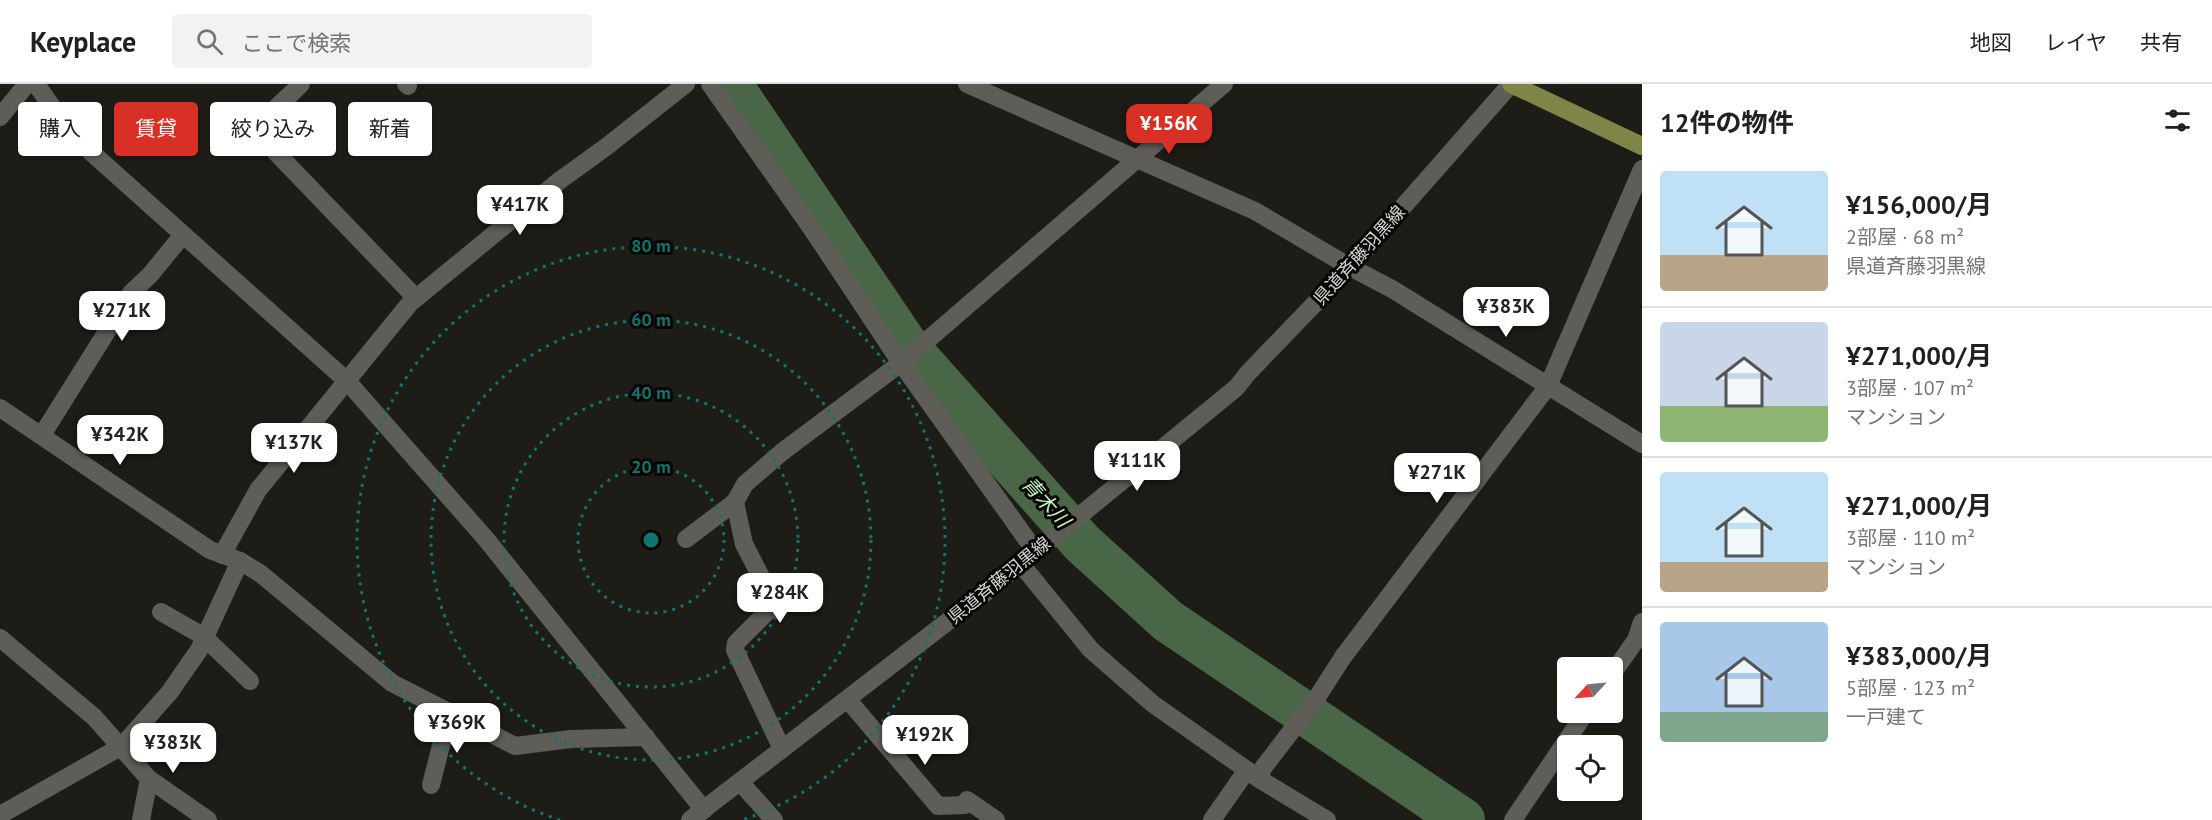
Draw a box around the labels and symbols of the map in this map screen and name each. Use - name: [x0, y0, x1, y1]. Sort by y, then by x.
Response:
- pin: ¥156K: [1127, 104, 1211, 155]
- pin: ¥417K: [478, 185, 562, 236]
- street label: 県道斉藤羽黒線: [1308, 200, 1410, 310]
- text: 80 m: [631, 234, 671, 257]
- pin: ¥383K: [1464, 287, 1548, 338]
- pin: ¥271K: [80, 291, 164, 342]
- text: 60 m: [631, 308, 671, 331]
- text: 40 m: [631, 381, 671, 404]
- pin: ¥342K: [78, 415, 162, 466]
- pin: ¥137K: [252, 423, 336, 474]
- pin: ¥111K: [1095, 441, 1179, 492]
- pin: ¥271K: [1395, 453, 1479, 504]
- text: 20 m: [631, 455, 671, 478]
- water label: 青木川: [1016, 471, 1077, 534]
- centre of rings: [641, 530, 661, 550]
- street label: 県道斉藤羽黒線: [943, 531, 1055, 629]
- pin: ¥284K: [738, 573, 822, 624]
- north arrow: [1557, 657, 1623, 723]
- pin: ¥369K: [415, 703, 499, 754]
- pin: ¥192K: [883, 715, 967, 766]
- pin: ¥383K: [131, 723, 215, 774]

